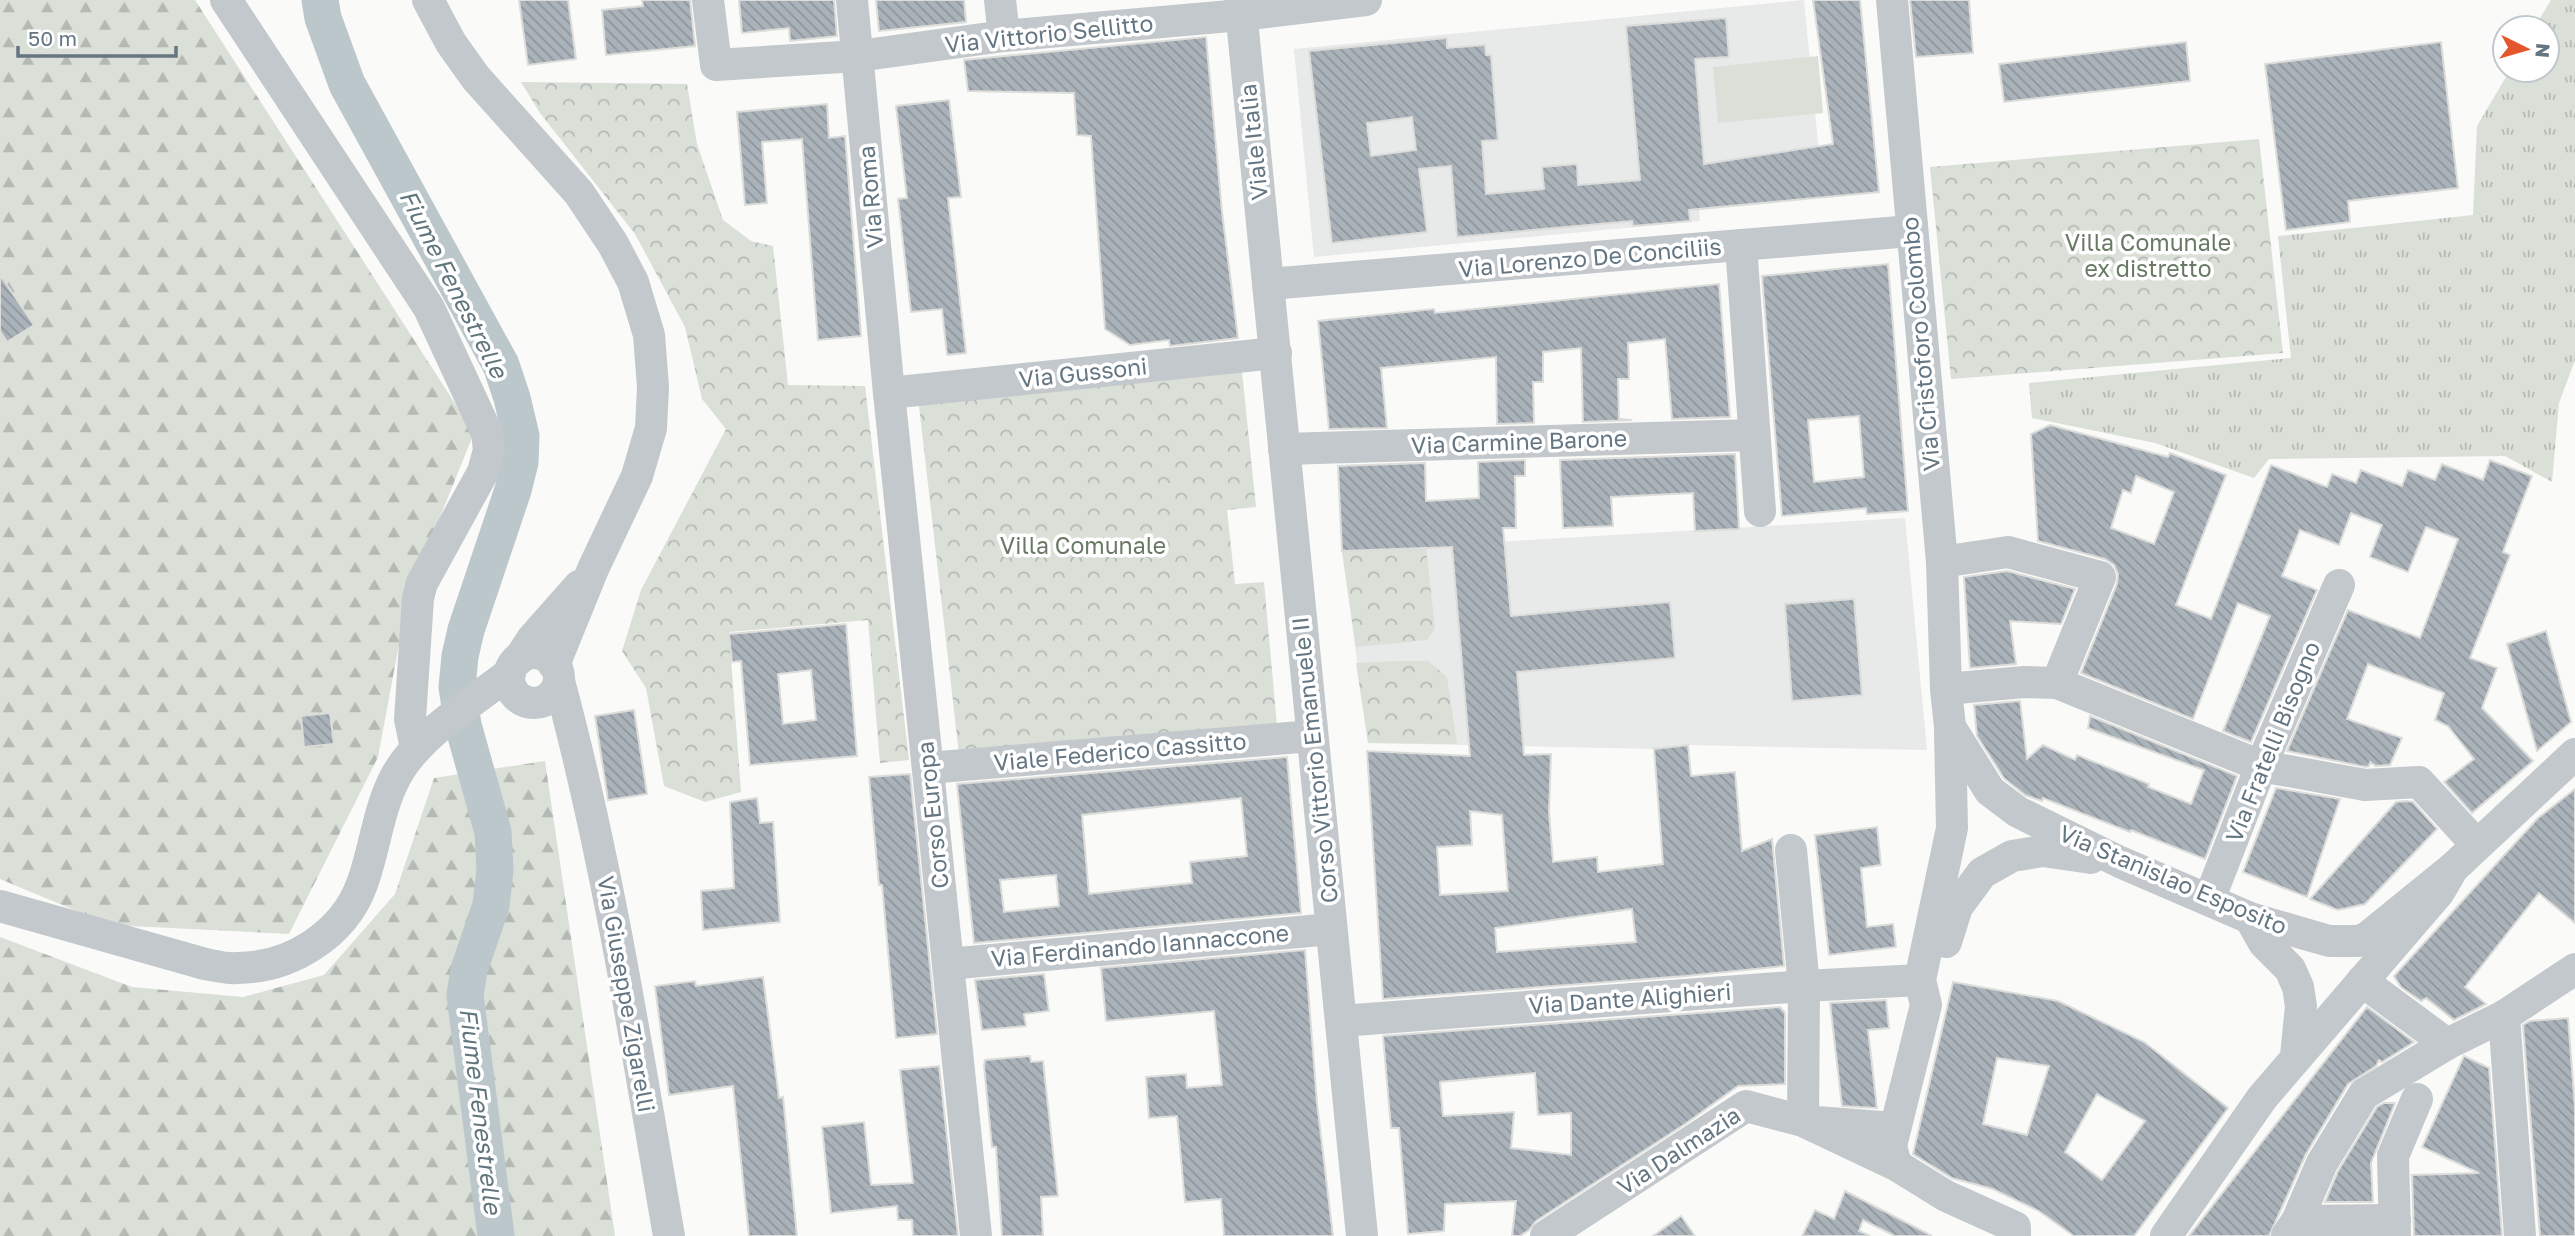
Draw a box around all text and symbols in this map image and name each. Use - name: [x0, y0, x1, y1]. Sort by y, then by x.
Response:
- street label: Via Vittorio Sellitto: [943, 8, 1155, 58]
- scale bar: [18, 14, 175, 58]
- north arrow: [2491, 14, 2561, 84]
- text: 50 m: [28, 25, 77, 51]
- text: N: [2531, 42, 2556, 59]
- street label: Viale Italia: [1233, 83, 1273, 202]
- street label: Via Roma: [852, 145, 888, 250]
- water label: Fiume Fenestrelle: [394, 184, 515, 384]
- street label: Via Cristoforo Colombo: [1895, 216, 1945, 472]
- park label: Villa Comunale ex distretto: [2065, 228, 2231, 282]
- street label: Via Lorenzo De Conciliis: [1457, 232, 1723, 282]
- street label: Via Gussoni: [1017, 351, 1148, 393]
- street label: Via Carmine Barone: [1410, 423, 1627, 459]
- park label: Villa Comunale: [1000, 531, 1166, 559]
- street label: Corso Vittorio Emanuele II: [1285, 616, 1343, 905]
- street label: Via Fratelli Bisogno: [2219, 637, 2325, 846]
- street label: Viale Federico Cassitto: [992, 726, 1247, 776]
- street label: Corso Europa: [910, 740, 954, 890]
- street label: Via Stanislao Esposito: [2055, 818, 2291, 940]
- street label: Via Giuseppe Zigarelli: [592, 873, 662, 1114]
- street label: Via Ferdinando Iannaccone: [990, 918, 1290, 972]
- street label: Via Dante Alighieri: [1528, 977, 1732, 1019]
- water label: Fiume Fenestrelle: [454, 1006, 509, 1218]
- street label: Via Dalmazia: [1612, 1100, 1745, 1200]

